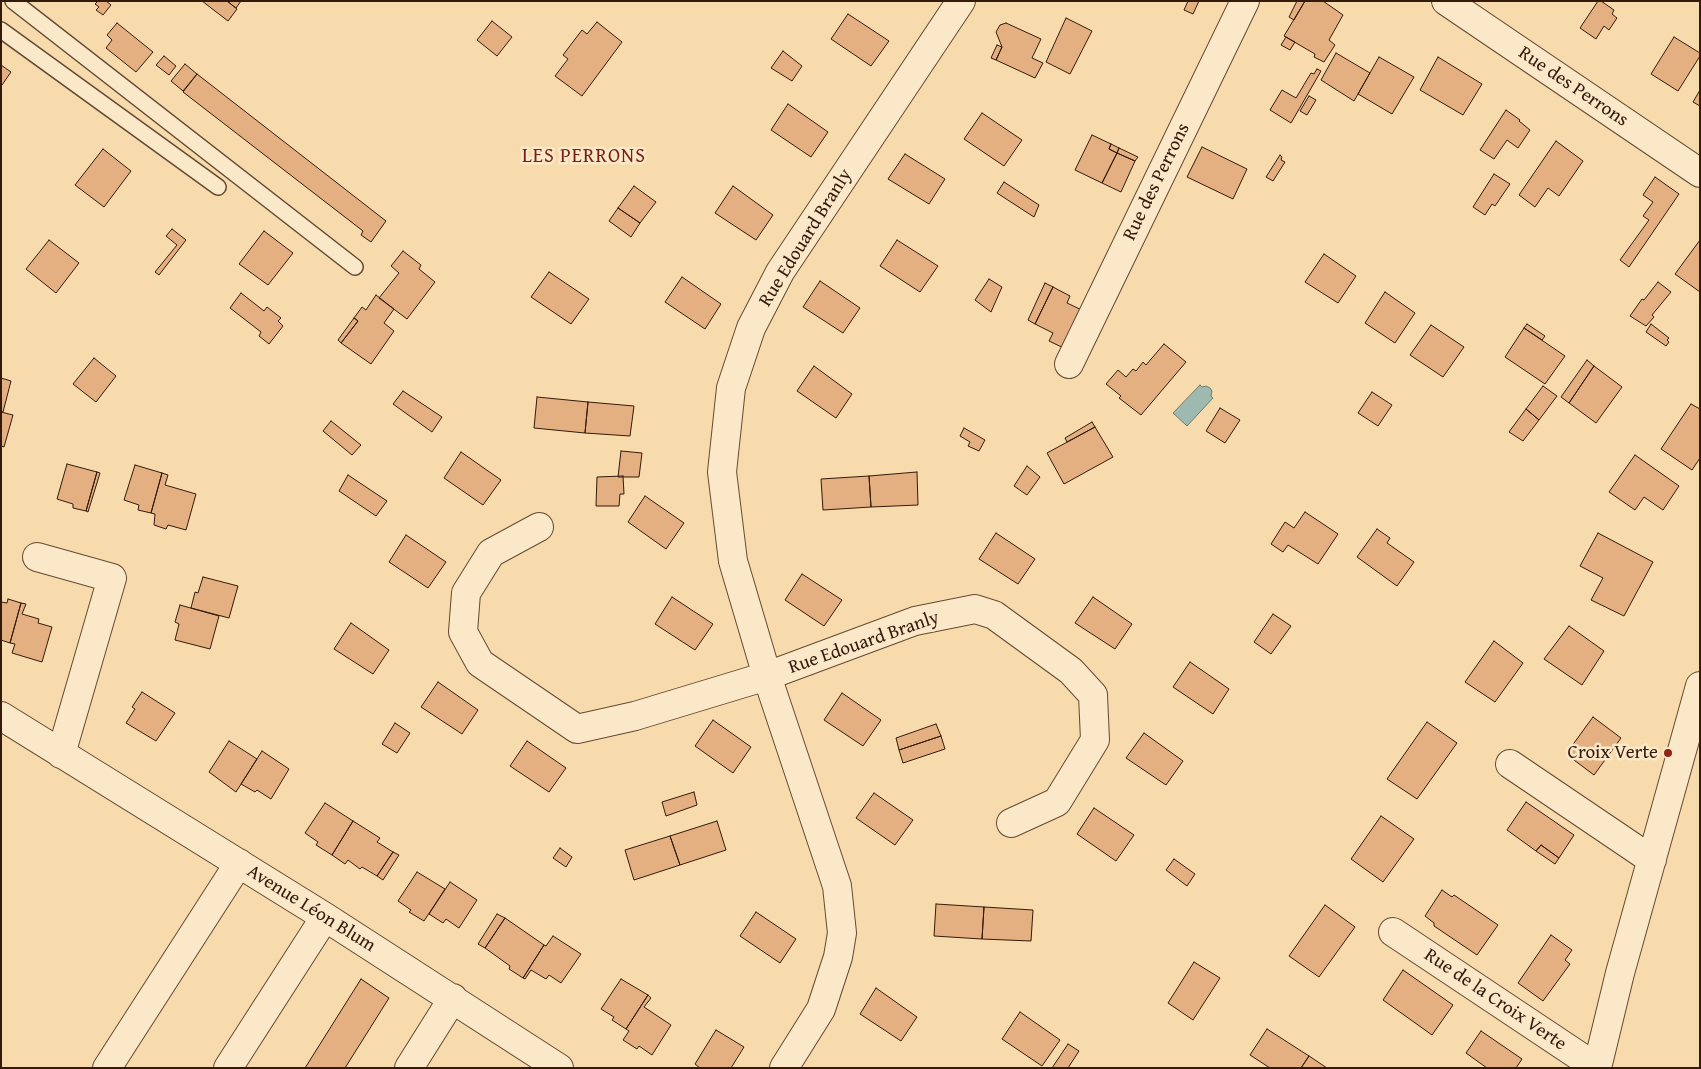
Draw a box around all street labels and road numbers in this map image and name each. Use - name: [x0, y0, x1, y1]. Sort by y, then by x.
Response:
- street label: Rue des Perrons: [1514, 42, 1632, 132]
- street label: Rue des Perrons: [1119, 120, 1195, 244]
- street label: Rue Edouard Branly: [755, 165, 857, 311]
- street label: Rue Edouard Branly: [786, 607, 942, 679]
- street label: Avenue Léon Blum: [243, 860, 379, 958]
- street label: Rue de la Croix Verte: [1420, 944, 1570, 1056]

